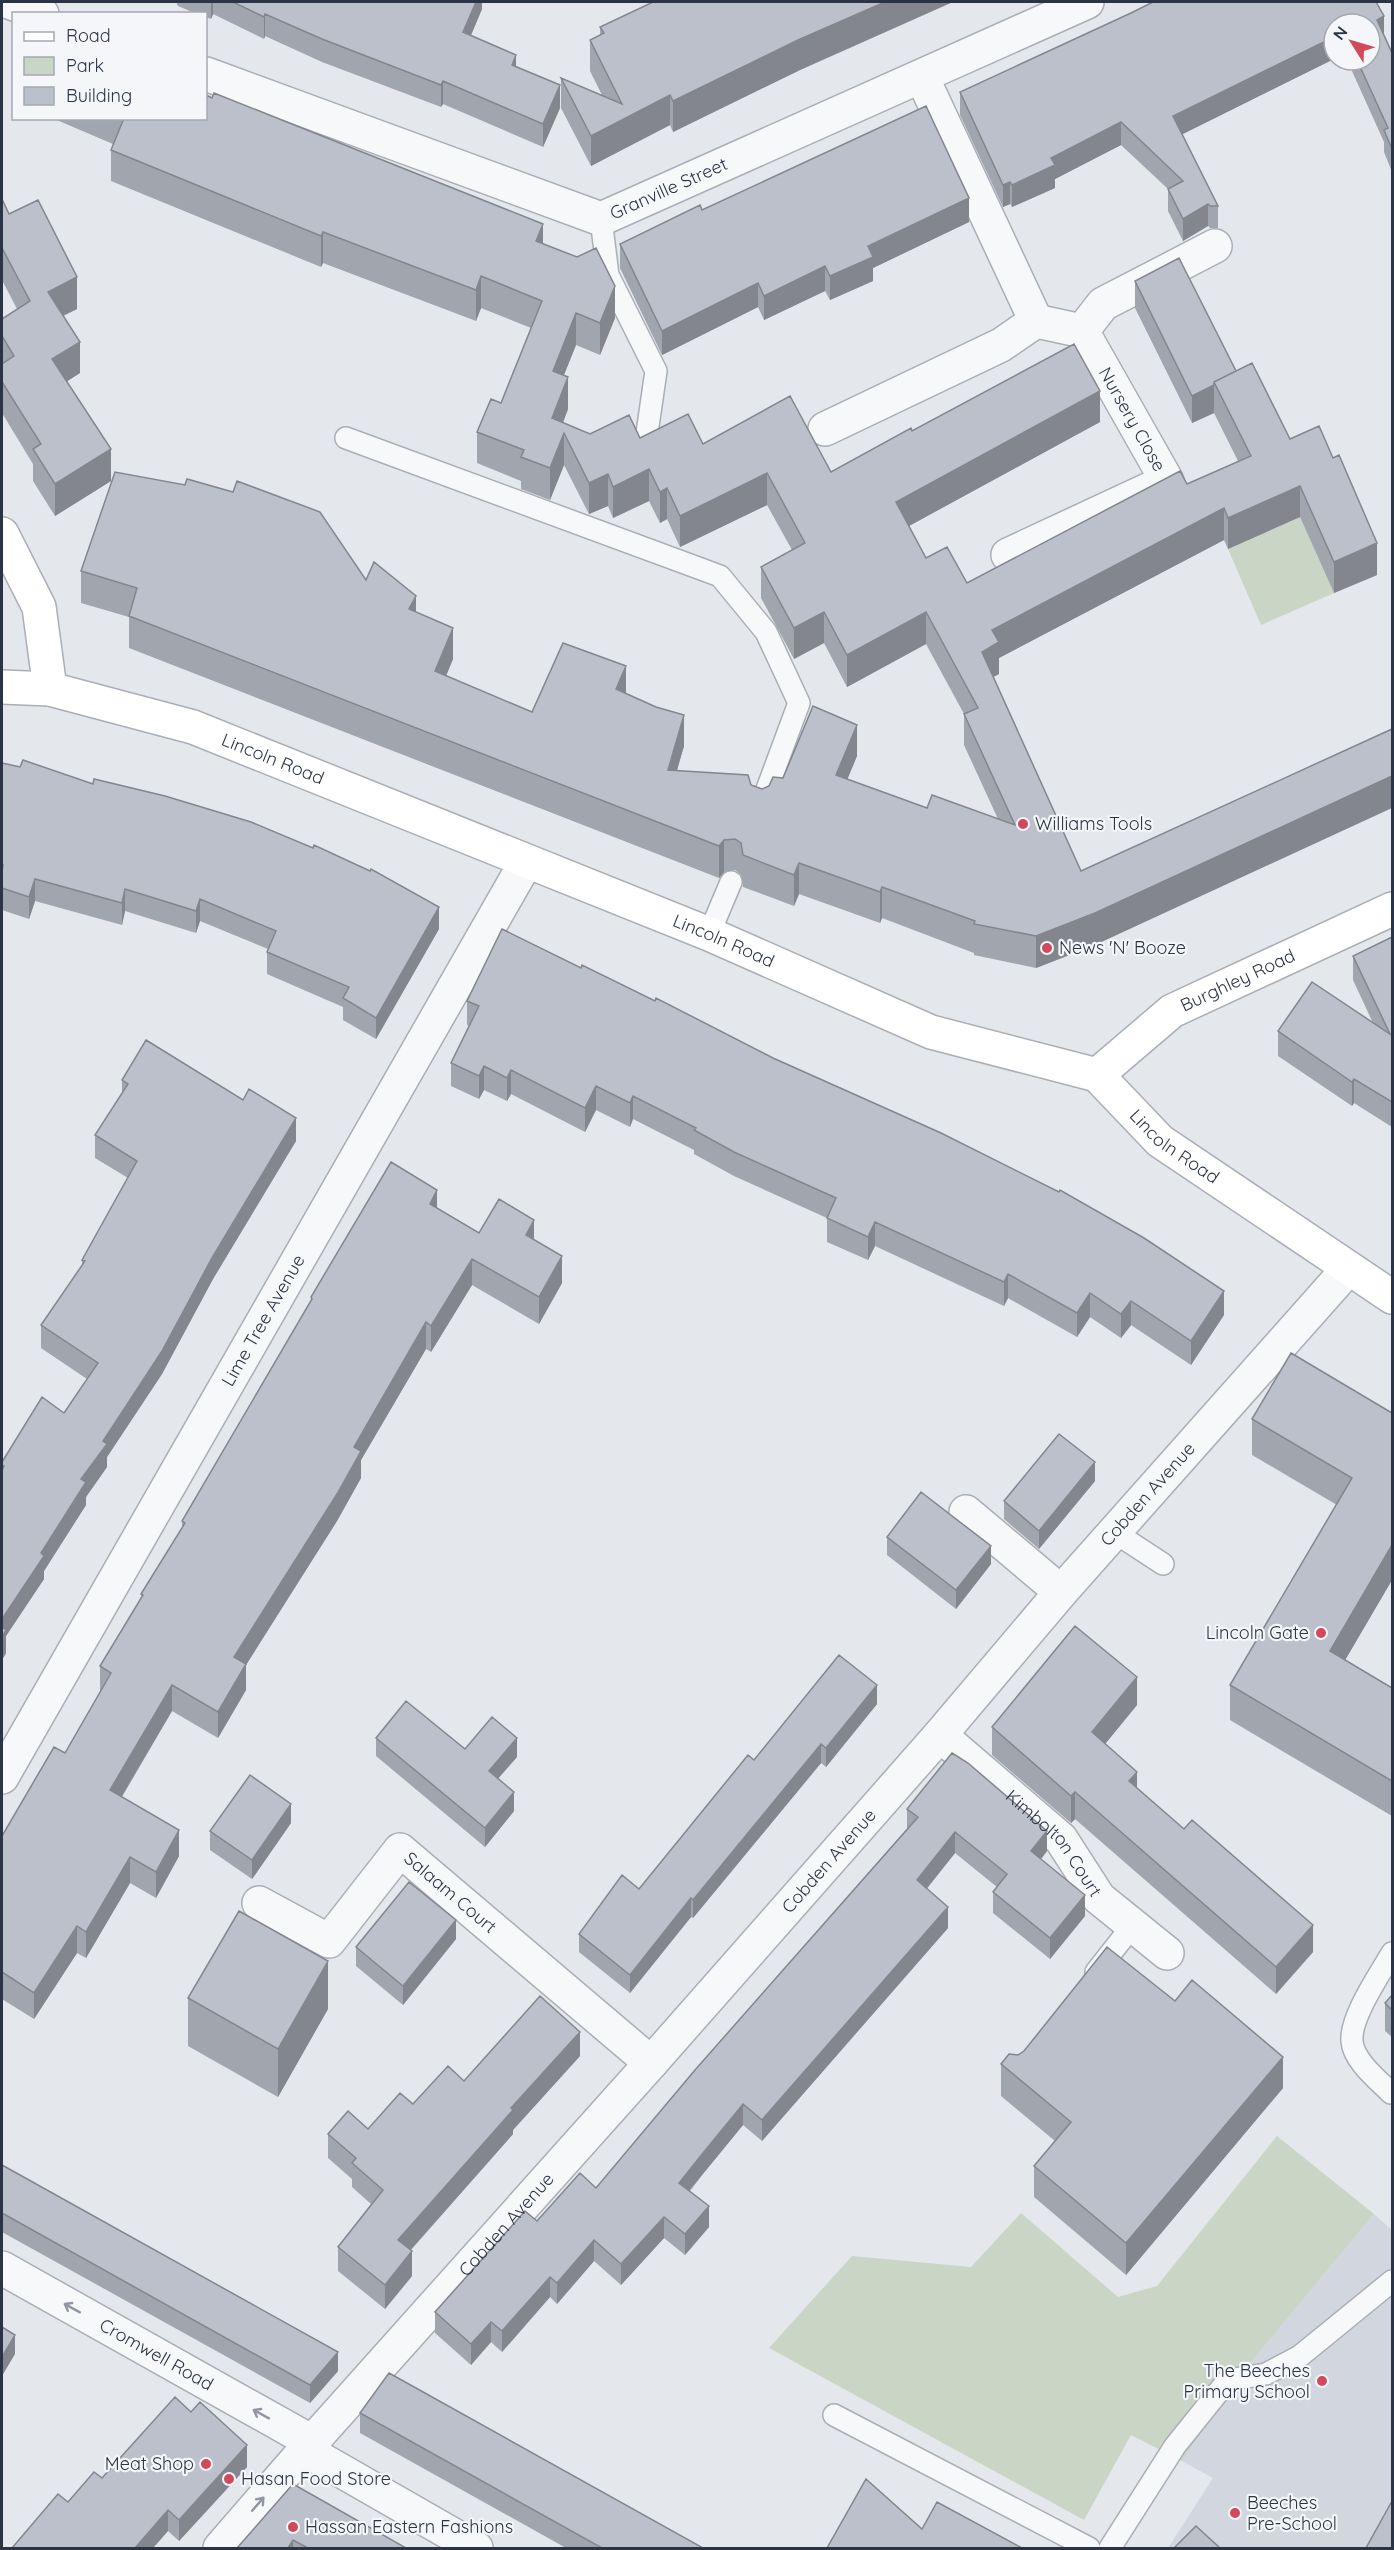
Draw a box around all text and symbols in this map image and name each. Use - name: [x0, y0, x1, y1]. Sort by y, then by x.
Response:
- legend: [12, 12, 207, 120]
- north arrow: [1322, 12, 1382, 72]
- text: N: [1328, 22, 1352, 44]
- text: Road: [66, 24, 111, 47]
- text: Park: [66, 54, 104, 77]
- text: Building: [66, 84, 132, 107]
- street label: Granville Street: [606, 152, 731, 225]
- street label: Nursery Close: [1094, 363, 1171, 475]
- street label: Lincoln Road: [218, 728, 327, 789]
- place label: Williams Tools: [1035, 812, 1152, 835]
- marker: Williams Tools: [1016, 817, 1030, 831]
- street label: Lincoln Road: [670, 909, 778, 972]
- place label: News 'N' Booze: [1059, 936, 1186, 959]
- marker: News 'N' Booze: [1040, 941, 1054, 955]
- street label: Burghley Road: [1176, 944, 1299, 1017]
- street label: Lincoln Road: [1125, 1104, 1224, 1188]
- street label: Lime Tree Avenue: [216, 1250, 310, 1390]
- street label: Cobden Avenue: [1095, 1437, 1200, 1551]
- place label: Lincoln Gate: [1206, 1621, 1309, 1644]
- marker: Lincoln Gate: [1314, 1626, 1328, 1640]
- street label: Kimbolton Court: [1001, 1784, 1107, 1901]
- street label: Cobden Avenue: [776, 1804, 881, 1918]
- street label: Salaam Court: [400, 1846, 502, 1938]
- street label: Cobden Avenue: [454, 2168, 558, 2281]
- one-way arrow: [64, 2302, 81, 2314]
- street label: Cromwell Road: [95, 2313, 218, 2395]
- place label: The Beeches Primary School: [1184, 2359, 1310, 2403]
- marker: The Beeches Primary School: [1315, 2374, 1329, 2388]
- one-way arrow: [252, 2407, 269, 2419]
- place label: Meat Shop: [105, 2452, 194, 2475]
- marker: Meat Shop: [199, 2457, 213, 2471]
- place label: Hasan Food Store: [241, 2467, 391, 2490]
- marker: Hasan Food Store: [222, 2472, 236, 2486]
- place label: Beeches Pre-School: [1247, 2491, 1337, 2535]
- one-way arrow: [251, 2497, 265, 2512]
- marker: Beeches Pre-School: [1228, 2506, 1242, 2520]
- place label: Hassan Eastern Fashions: [305, 2515, 513, 2538]
- marker: Hassan Eastern Fashions: [286, 2520, 300, 2534]

